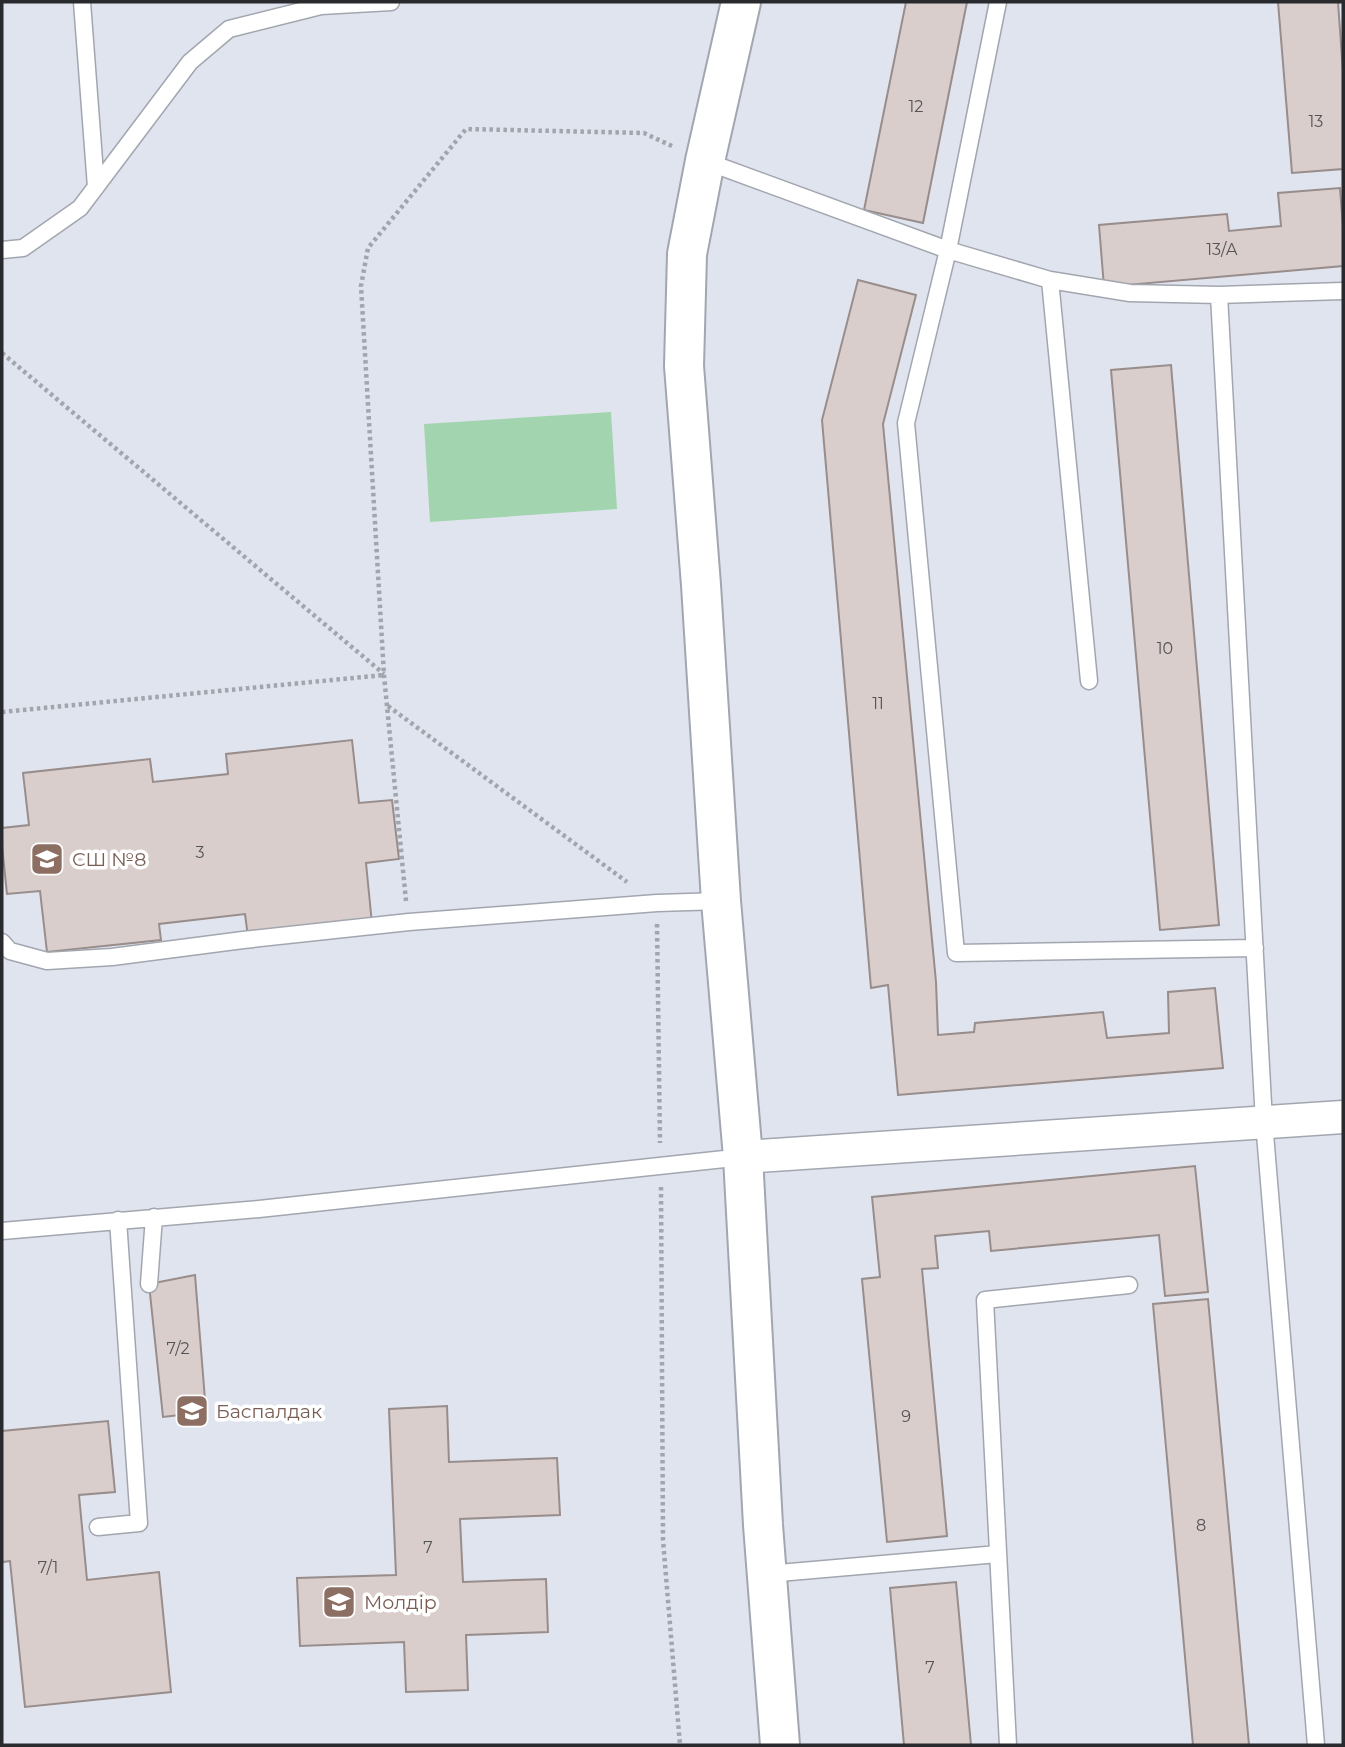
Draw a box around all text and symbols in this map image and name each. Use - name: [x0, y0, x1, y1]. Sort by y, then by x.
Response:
- house number: 12: [909, 97, 923, 116]
- house number: 13: [1309, 112, 1323, 131]
- house number: 13/А: [1206, 240, 1238, 259]
- house number: 10: [1157, 639, 1173, 658]
- house number: 11: [872, 694, 884, 713]
- school or university icon: СШ №8: [28, 840, 66, 878]
- house number: 3: [195, 843, 205, 862]
- place label: СШ №8: [72, 848, 146, 871]
- house number: 7/2: [166, 1339, 190, 1358]
- school or university icon: Баспалдак: [173, 1392, 211, 1430]
- place label: Баспалдак: [216, 1400, 322, 1423]
- house number: 9: [901, 1407, 911, 1426]
- house number: 8: [1196, 1516, 1206, 1535]
- house number: 7: [423, 1538, 433, 1557]
- house number: 7/1: [38, 1558, 58, 1577]
- school or university icon: Молдiр: [320, 1583, 358, 1621]
- place label: Молдiр: [364, 1591, 437, 1614]
- house number: 7: [925, 1658, 935, 1677]

